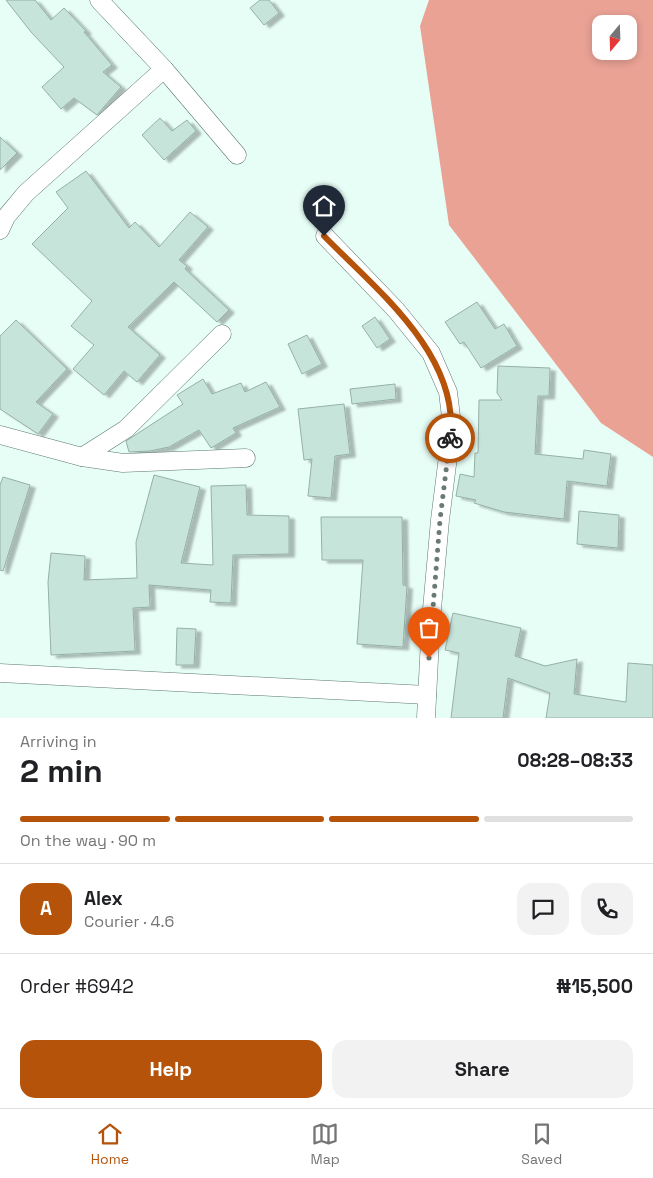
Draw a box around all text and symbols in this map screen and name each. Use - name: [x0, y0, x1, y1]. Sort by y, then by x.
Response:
- north arrow: [592, 15, 638, 60]
- map controls: [592, 15, 637, 60]
- pin: [303, 185, 345, 236]
- icon: home: [310, 192, 338, 220]
- courier: [425, 413, 475, 463]
- icon: bike: [436, 424, 464, 452]
- pin: [408, 607, 450, 658]
- icon: bag: [415, 614, 443, 642]
- text: Arriving in: [20, 731, 97, 752]
- text: 08:28–08:33: [517, 748, 633, 773]
- text: 2 min: [20, 751, 103, 791]
- text: On the way · 90 m: [20, 830, 156, 851]
- button: chat: [517, 883, 569, 935]
- button: phone: [581, 883, 633, 935]
- text: Alex: [84, 886, 123, 911]
- text: A: [40, 896, 52, 921]
- text: Courier · 4.6: [84, 911, 174, 932]
- text: Order #6942: [20, 974, 134, 999]
- text: ₦15,500: [556, 974, 633, 999]
- button: Help: [20, 1040, 322, 1098]
- button: Share: [332, 1040, 633, 1098]
- tab: Home: [91, 1120, 129, 1168]
- tab: Map: [311, 1120, 340, 1168]
- tab: Saved: [521, 1120, 562, 1168]

